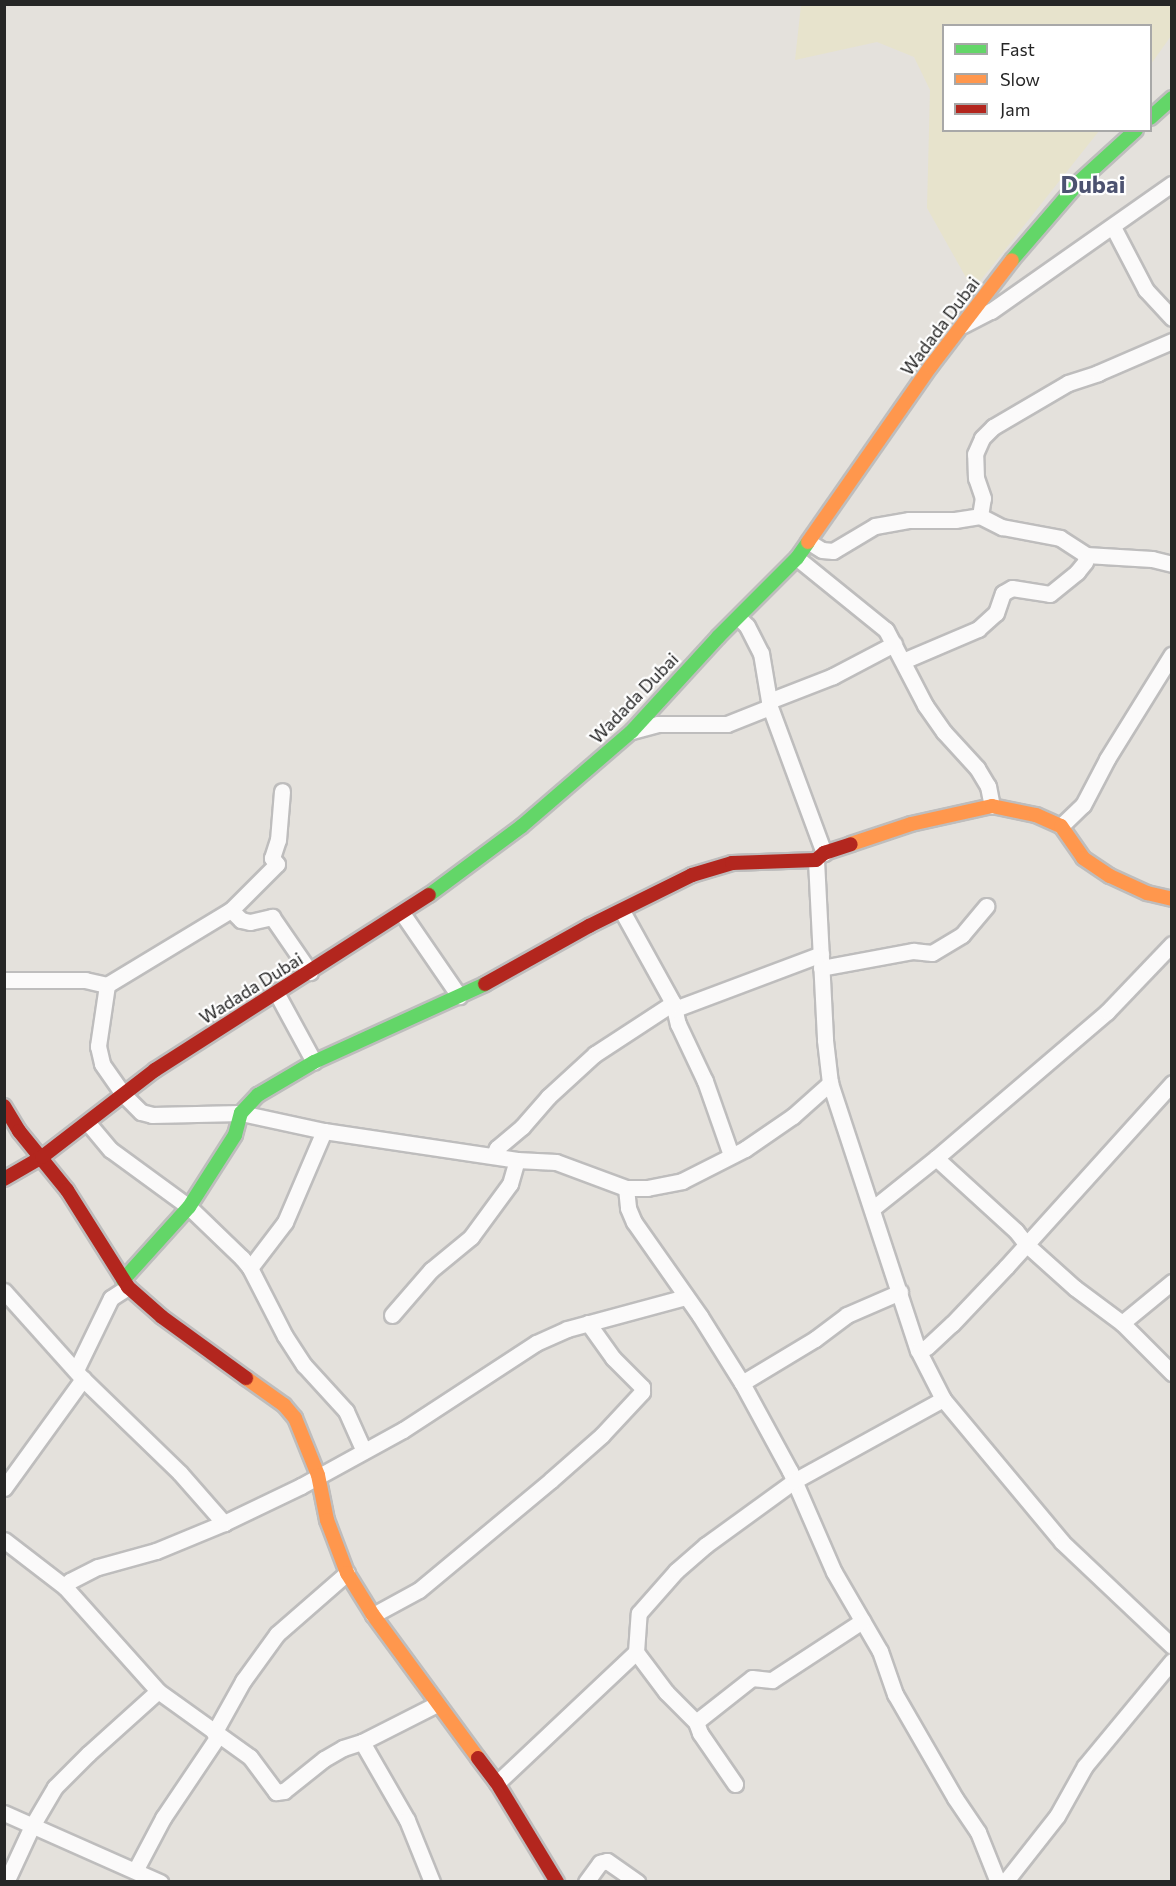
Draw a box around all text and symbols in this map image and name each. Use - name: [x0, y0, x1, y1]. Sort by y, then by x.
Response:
- legend: [942, 24, 1152, 132]
- text: Fast: [1000, 38, 1035, 60]
- text: Slow: [1000, 68, 1040, 90]
- text: Jam: [1000, 98, 1030, 120]
- district label: Dubai: [1061, 170, 1125, 198]
- street label: Wadada Dubai: [896, 272, 984, 380]
- street label: Wadada Dubai: [585, 648, 683, 748]
- street label: Wadada Dubai: [195, 948, 307, 1028]

